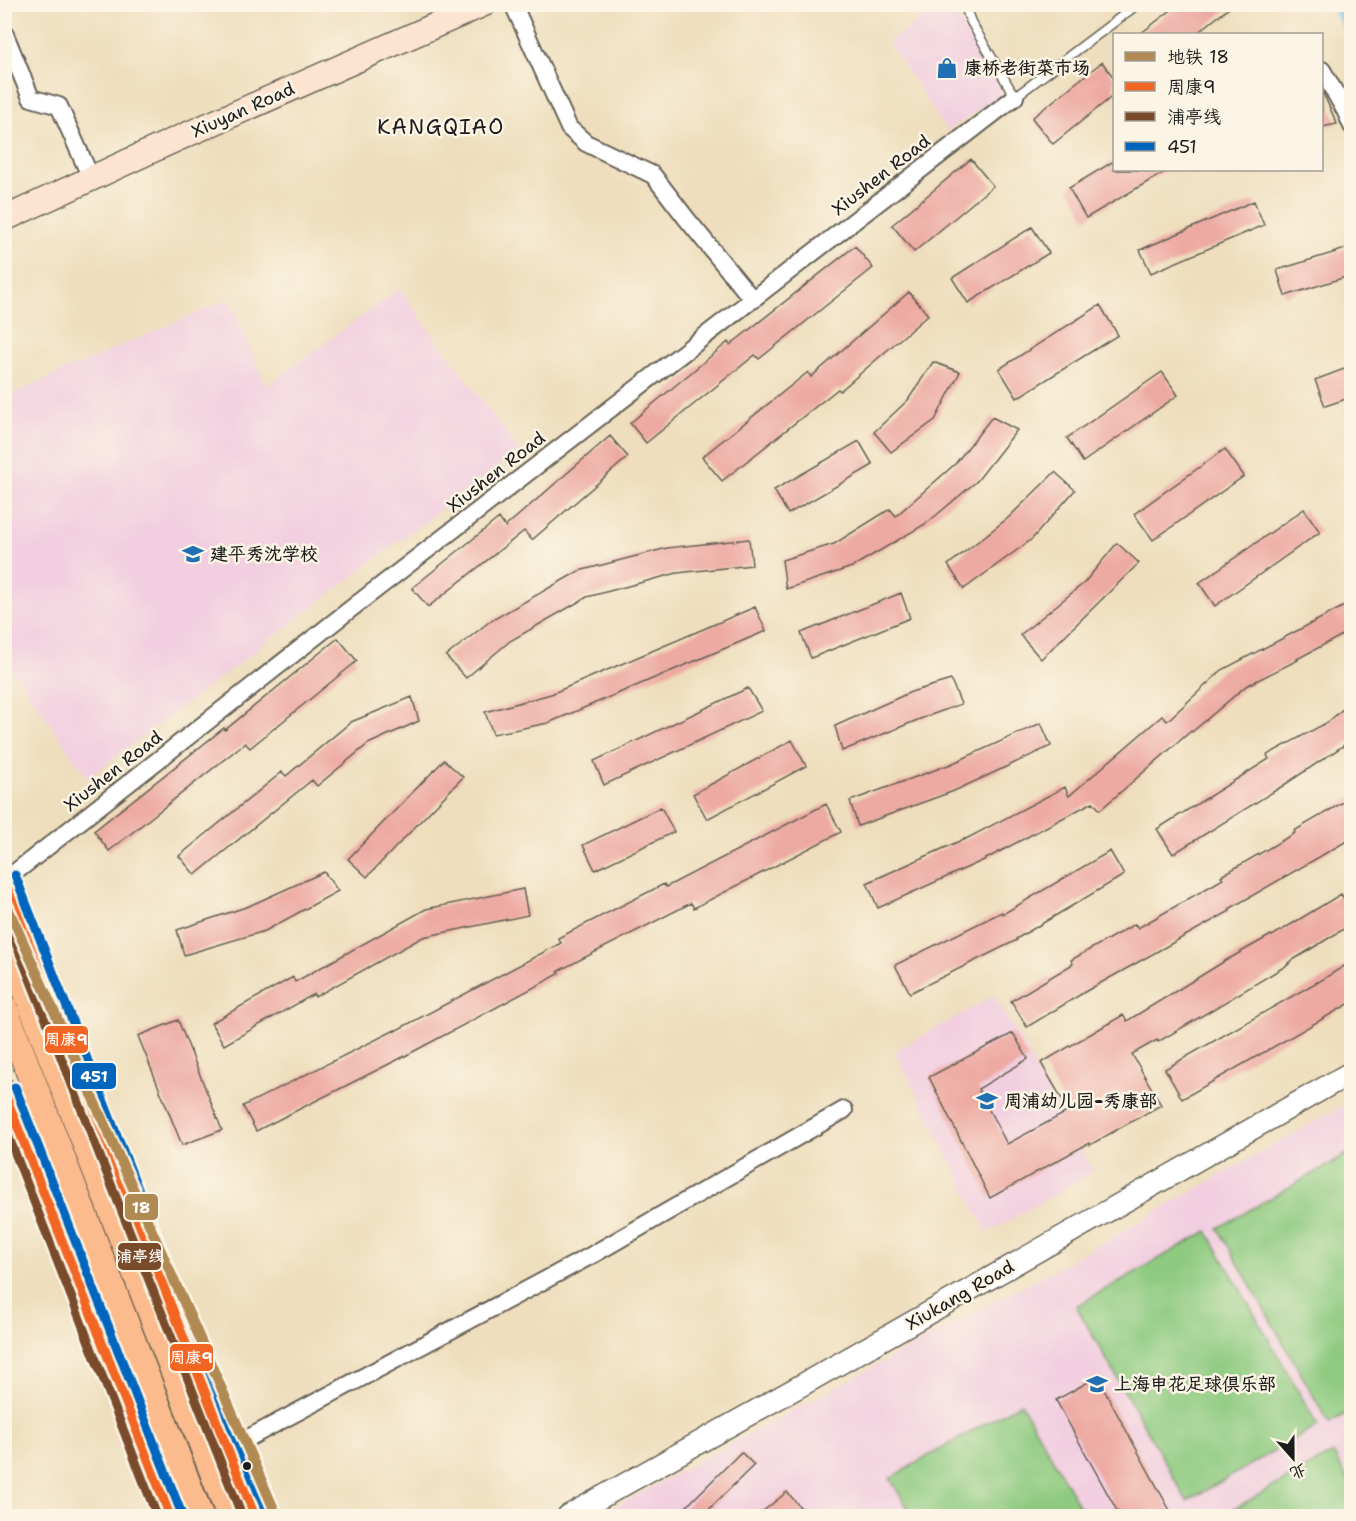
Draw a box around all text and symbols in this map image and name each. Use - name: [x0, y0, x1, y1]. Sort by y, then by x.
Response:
- legend: [1113, 33, 1323, 171]
- text: 地铁 18: [1167, 45, 1229, 69]
- shop icon: 康桥老街菜市场: [935, 56, 959, 80]
- place label: 康桥老街菜市场: [964, 56, 1090, 80]
- text: 周康9: [1167, 75, 1216, 99]
- street label: Xiuyan Road: [188, 77, 298, 143]
- text: 浦亭线: [1167, 105, 1221, 129]
- district label: KANGQIAO: [377, 113, 505, 141]
- street label: Xiushen Road: [827, 129, 935, 221]
- text: 451: [1167, 135, 1197, 159]
- street label: Xiushen Road: [442, 426, 550, 518]
- school or university icon: 建平秀沈学校: [181, 542, 205, 566]
- place label: 建平秀沈学校: [210, 542, 318, 566]
- street label: Xiushen Road: [59, 725, 167, 817]
- line badge: 周康9: [44, 1025, 89, 1054]
- text: 周康9: [44, 1029, 88, 1050]
- line badge: 451: [71, 1062, 117, 1090]
- text: 451: [80, 1066, 108, 1087]
- school or university icon: 周浦幼儿园-秀康部: [975, 1089, 999, 1113]
- place label: 周浦幼儿园-秀康部: [1004, 1089, 1157, 1113]
- line badge: 18: [124, 1193, 159, 1221]
- text: 18: [132, 1197, 150, 1218]
- line badge: 浦亭线: [117, 1242, 162, 1271]
- text: 浦亭线: [116, 1246, 164, 1267]
- street label: Xiukang Road: [902, 1254, 1018, 1336]
- line badge: 周康9: [169, 1343, 214, 1372]
- text: 周康9: [169, 1347, 213, 1368]
- school or university icon: 上海申花足球俱乐部: [1085, 1372, 1109, 1396]
- place label: 上海申花足球俱乐部: [1114, 1372, 1276, 1396]
- north arrow: [1263, 1428, 1323, 1488]
- text: 北: [1287, 1459, 1309, 1484]
- unlabelled marker: [241, 1460, 253, 1472]

